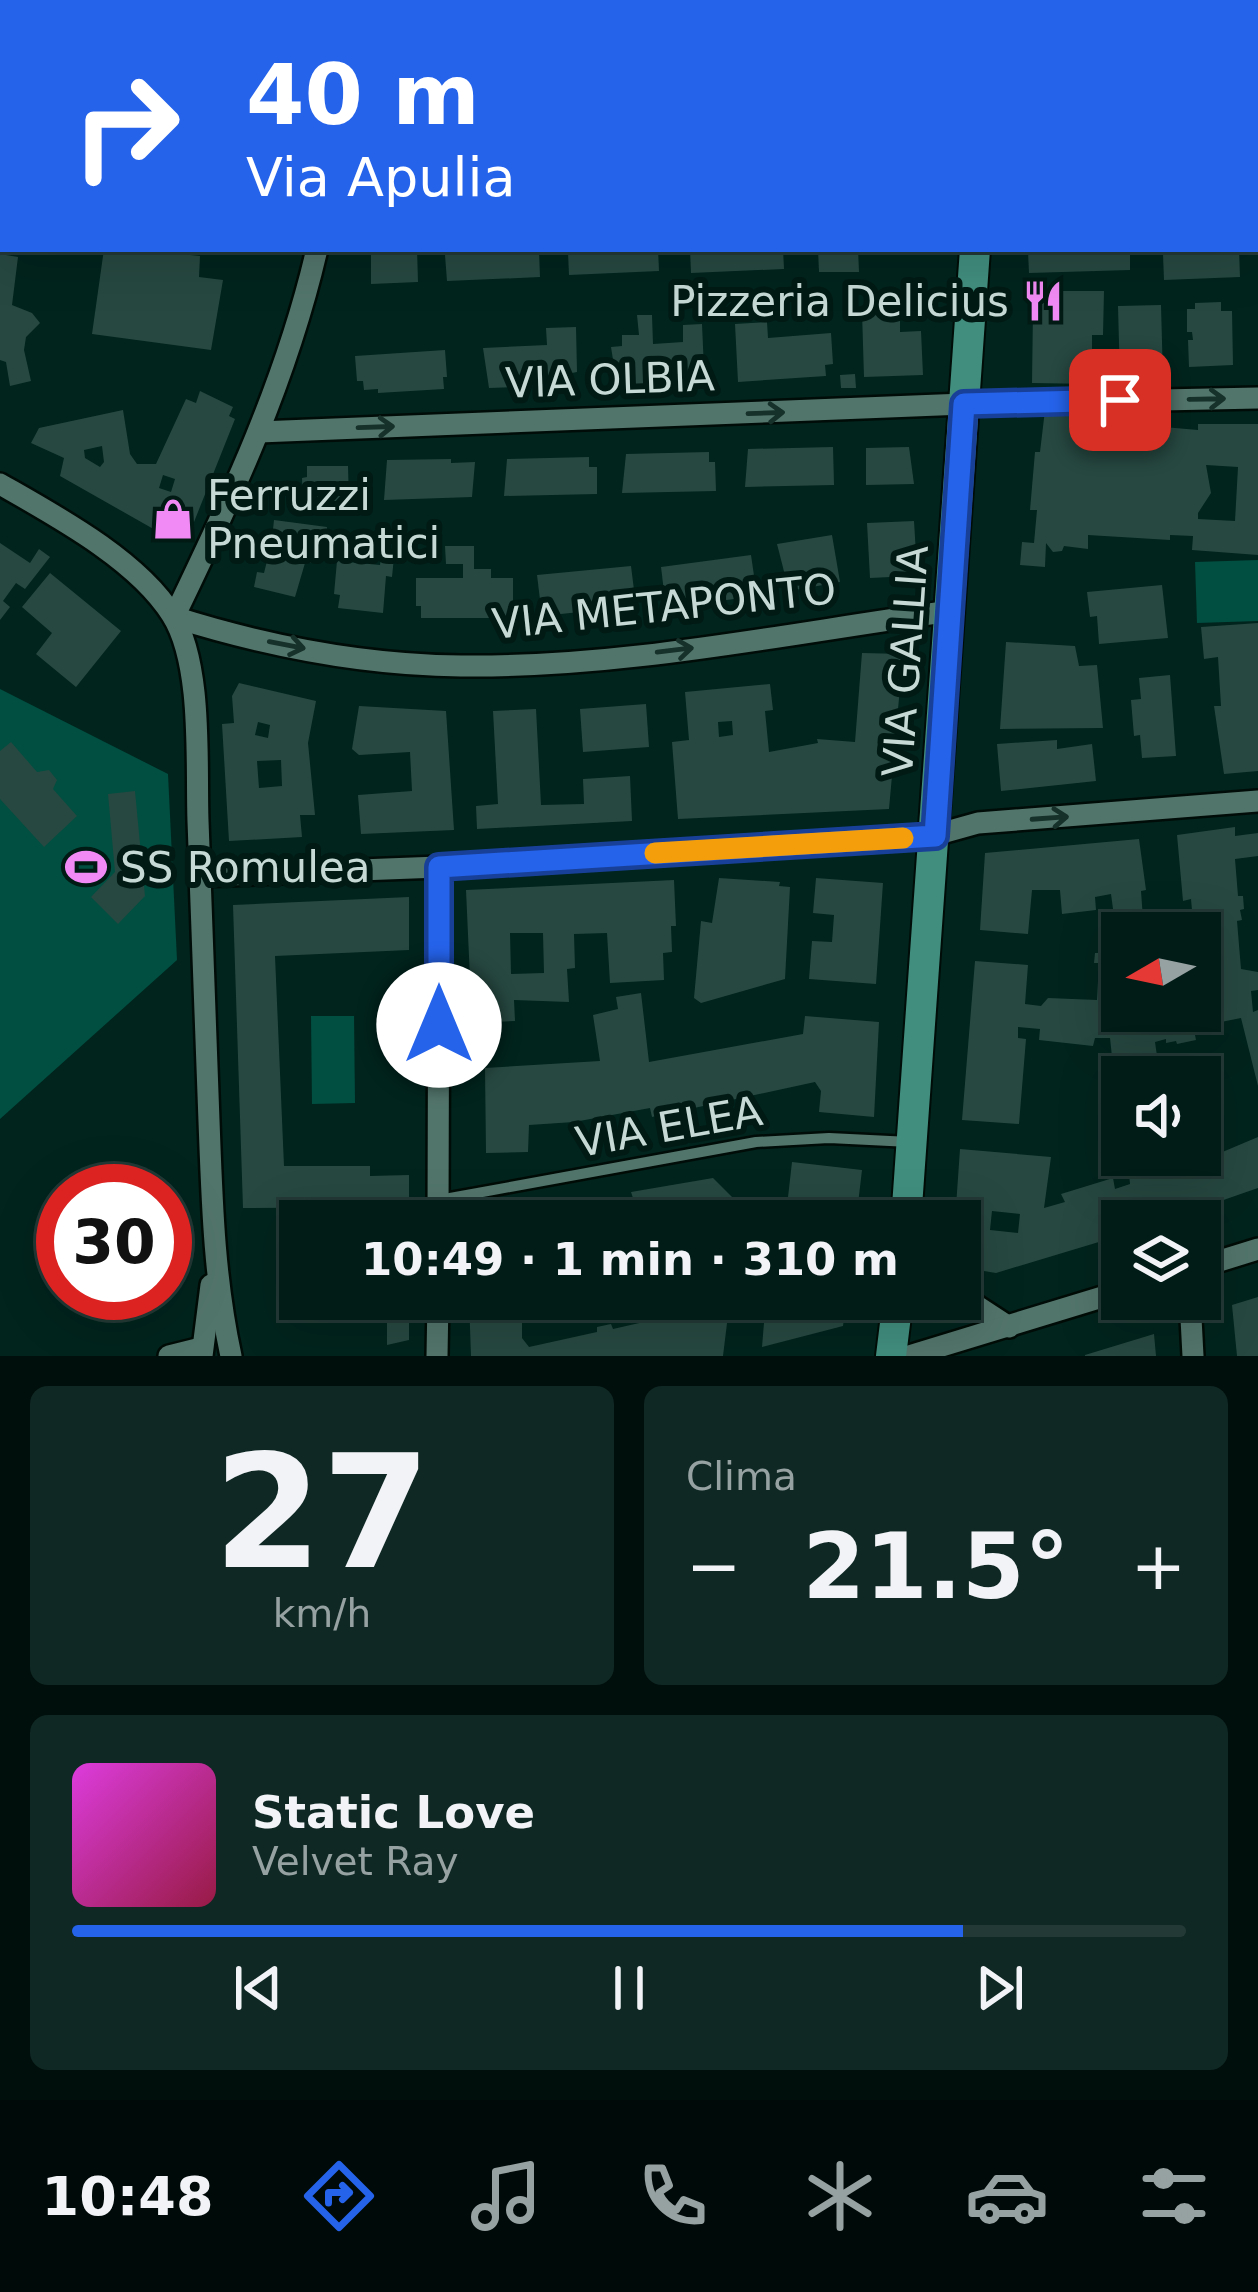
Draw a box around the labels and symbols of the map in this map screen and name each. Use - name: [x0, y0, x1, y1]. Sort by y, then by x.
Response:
- place label: Pizzeria Delicius: [670, 277, 1009, 326]
- restaurant icon: Pizzeria Delicius: [1020, 278, 1066, 324]
- pin: [1069, 349, 1171, 451]
- street label: VIA OLBIA: [504, 351, 716, 408]
- one-way arrow: [1187, 388, 1226, 410]
- one-way arrow: [746, 401, 785, 424]
- one-way arrow: [356, 415, 395, 438]
- place label: Ferruzzi Pneumatici: [207, 471, 440, 568]
- shop icon: Ferruzzi Pneumatici: [150, 496, 196, 542]
- street label: VIA GALLIA: [873, 543, 938, 779]
- street label: VIA METAPONTO: [490, 564, 838, 649]
- one-way arrow: [267, 635, 306, 657]
- one-way arrow: [655, 638, 694, 660]
- one-way arrow: [1030, 806, 1069, 829]
- place label: SS Romulea: [120, 843, 370, 892]
- sports icon: SS Romulea: [63, 844, 109, 890]
- north arrow: [1101, 912, 1221, 1032]
- position arrow: [376, 962, 502, 1088]
- street label: VIA ELEA: [572, 1086, 766, 1167]
- speed limit sign: 30: [36, 1164, 192, 1320]

